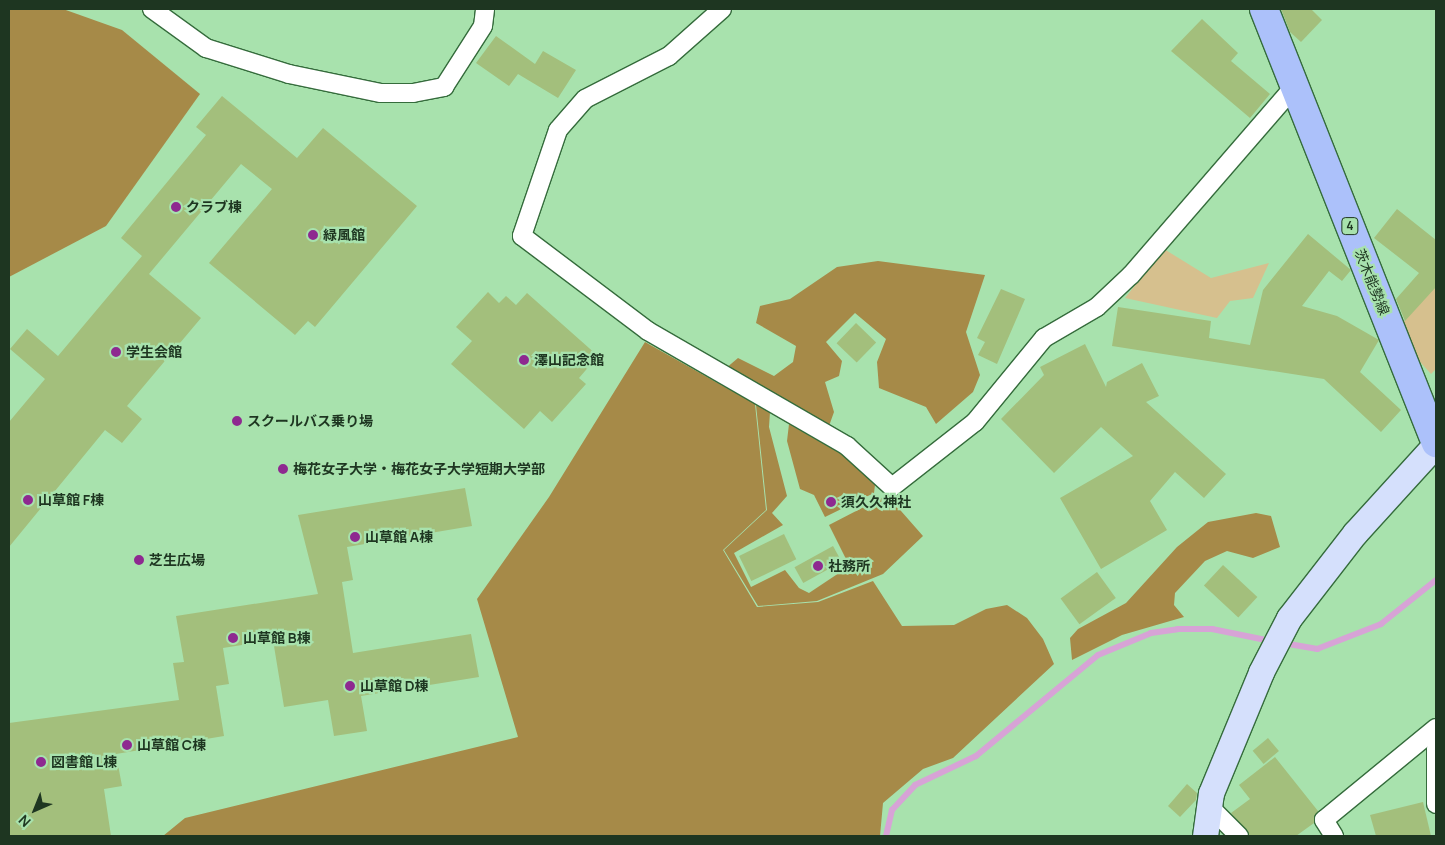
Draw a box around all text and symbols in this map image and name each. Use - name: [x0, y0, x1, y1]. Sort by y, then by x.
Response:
- place label: クラブ棟: [186, 199, 242, 215]
- marker: クラブ棟: [170, 201, 182, 213]
- road number: 4: [1341, 217, 1359, 236]
- place label: 緑風館: [323, 227, 365, 243]
- marker: 緑風館: [307, 229, 319, 241]
- street label: 茨木能勢線: [1351, 246, 1393, 318]
- place label: 学生会館: [126, 344, 182, 360]
- marker: 学生会館: [110, 346, 122, 358]
- place label: 澤山記念館: [534, 352, 604, 368]
- marker: 澤山記念館: [518, 354, 530, 366]
- place label: スクールバス乗り場: [247, 413, 373, 429]
- marker: スクールバス乗り場: [231, 415, 243, 427]
- place label: 梅花女子大学・梅花女子大学短期大学部: [293, 461, 545, 477]
- marker: 梅花女子大学・梅花女子大学短期大学部: [277, 463, 289, 475]
- place label: 山草館 F棟: [38, 492, 104, 508]
- marker: 山草館 F棟: [22, 494, 34, 506]
- place label: 須久久神社: [841, 494, 911, 510]
- marker: 須久久神社: [825, 496, 837, 508]
- place label: 山草館 A棟: [365, 529, 433, 545]
- marker: 山草館 A棟: [349, 531, 361, 543]
- place label: 芝生広場: [149, 552, 205, 568]
- marker: 芝生広場: [133, 554, 145, 566]
- place label: 社務所: [828, 558, 870, 574]
- marker: 社務所: [812, 560, 824, 572]
- place label: 山草館 B棟: [243, 630, 311, 646]
- marker: 山草館 B棟: [227, 632, 239, 644]
- place label: 山草館 D棟: [360, 678, 429, 694]
- marker: 山草館 D棟: [344, 680, 356, 692]
- place label: 山草館 C棟: [137, 737, 206, 753]
- marker: 山草館 C棟: [121, 739, 133, 751]
- place label: 図書館 L棟: [51, 754, 117, 770]
- marker: 図書館 L棟: [35, 756, 47, 768]
- north arrow: [10, 785, 60, 835]
- text: N: [14, 811, 34, 831]

